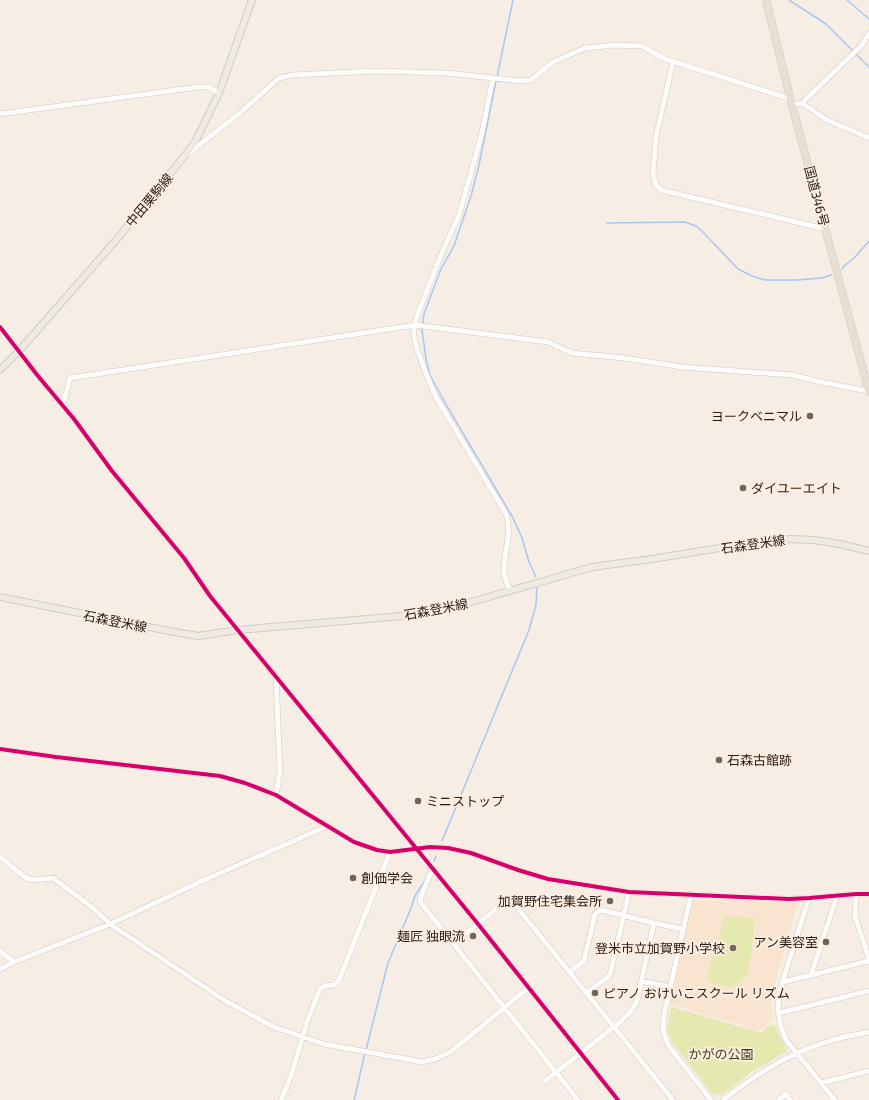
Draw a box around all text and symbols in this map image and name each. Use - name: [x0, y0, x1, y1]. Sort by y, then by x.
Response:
- street label: 国道346号: [801, 164, 833, 228]
- street label: 中田栗駒線: [122, 170, 176, 230]
- place label: ヨークベニマル: [711, 408, 802, 424]
- marker: ヨークベニマル: [805, 411, 815, 421]
- place label: ダイユーエイト: [751, 480, 842, 496]
- marker: ダイユーエイト: [738, 483, 748, 493]
- street label: 石森登米線: [720, 532, 786, 556]
- street label: 石森登米線: [403, 595, 469, 623]
- street label: 石森登米線: [82, 607, 148, 635]
- place label: 石森古館跡: [727, 752, 792, 768]
- marker: 石森古館跡: [714, 755, 724, 765]
- place label: ミニストップ: [426, 793, 504, 809]
- marker: ミニストップ: [413, 796, 423, 806]
- place label: 創価学会: [361, 870, 413, 886]
- marker: 創価学会: [348, 873, 358, 883]
- place label: 加賀野住宅集会所: [498, 893, 602, 909]
- marker: 加賀野住宅集会所: [605, 896, 615, 906]
- place label: 麺匠 独眼流: [397, 928, 465, 944]
- marker: 麺匠 独眼流: [468, 931, 478, 941]
- place label: アン美容室: [754, 934, 818, 950]
- marker: アン美容室: [821, 937, 831, 947]
- place label: 登米市立加賀野小学校: [595, 940, 725, 956]
- marker: 登米市立加賀野小学校: [728, 943, 738, 953]
- place label: ピアノ おけいこスクール リズム: [603, 985, 790, 1001]
- marker: ピアノ おけいこスクール リズム: [590, 988, 600, 998]
- park label: かがの公園: [688, 1046, 754, 1062]

